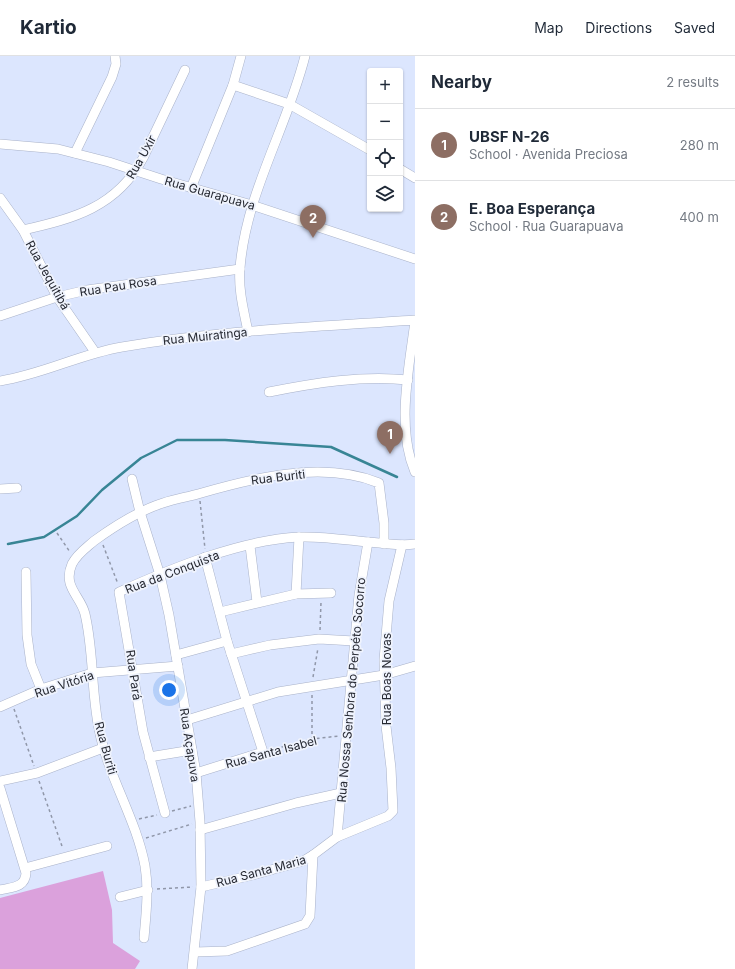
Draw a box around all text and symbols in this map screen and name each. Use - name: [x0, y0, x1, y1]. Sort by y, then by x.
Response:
- text: Kartio: [20, 16, 77, 39]
- text: Map: [534, 19, 563, 36]
- text: Directions: [585, 19, 652, 36]
- text: Saved: [674, 19, 715, 36]
- map controls: [367, 68, 403, 212]
- button: +: [367, 68, 403, 104]
- text: Nearby: [431, 72, 492, 92]
- text: 2 results: [666, 74, 719, 90]
- button: −: [367, 104, 403, 140]
- text: UBSF N-26: [469, 127, 549, 146]
- street label: Rua Uxir: [123, 132, 159, 182]
- text: 1: [441, 137, 447, 153]
- text: 280 m: [680, 137, 719, 153]
- button: locate: [367, 140, 403, 176]
- text: School · Avenida Preciosa: [469, 146, 628, 162]
- street label: Rua Guarapuava: [163, 173, 257, 213]
- button: layers: [367, 176, 403, 212]
- text: E. Boa Esperança: [469, 199, 595, 218]
- pin: 2: [300, 205, 326, 238]
- text: 2: [440, 209, 448, 225]
- text: 400 m: [679, 209, 719, 225]
- text: School · Rua Guarapuava: [469, 218, 623, 234]
- street label: Rua Jequitibá: [23, 238, 73, 312]
- street label: Rua Pau Rosa: [78, 273, 158, 299]
- street label: Rua Muiratinga: [162, 324, 248, 348]
- pin: 1: [377, 421, 403, 454]
- street label: Rua Buriti: [250, 466, 306, 488]
- street label: Rua da Conquista: [123, 547, 221, 597]
- street label: Rua Nossa Senhora do Perpéto Socorro: [334, 577, 368, 803]
- street label: Rua Boas Novas: [379, 633, 394, 725]
- street label: Rua Pará: [123, 649, 145, 701]
- street label: Rua Vitória: [32, 667, 96, 701]
- your location: [159, 680, 179, 700]
- street label: Rua Açapuva: [177, 707, 203, 783]
- street label: Rua Buriti: [92, 720, 120, 776]
- street label: Rua Santa Isabel: [224, 733, 318, 771]
- street label: Rua Santa Maria: [214, 852, 308, 890]

